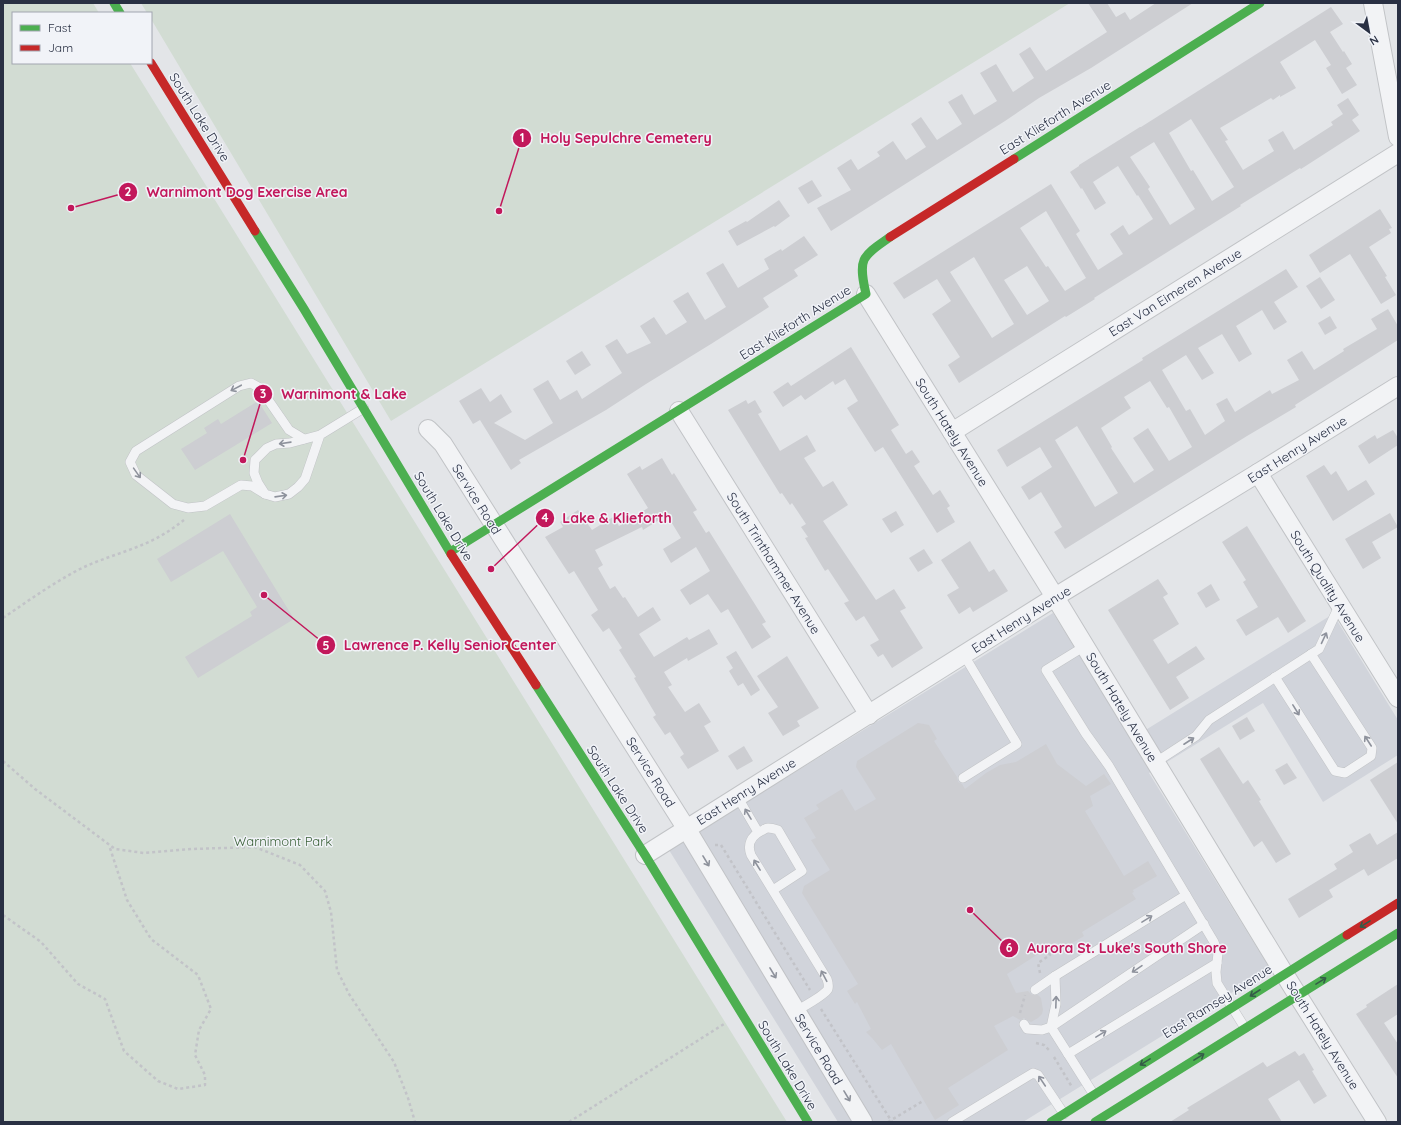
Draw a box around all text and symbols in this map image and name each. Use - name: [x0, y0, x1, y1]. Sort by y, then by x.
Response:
- legend: [12, 12, 152, 64]
- north arrow: [1349, 12, 1389, 52]
- text: Fast: [48, 20, 72, 35]
- text: N: [1367, 32, 1381, 49]
- text: Jam: [48, 40, 73, 55]
- street label: South Lake Drive: [166, 70, 234, 164]
- street label: East Klieforth Avenue: [996, 76, 1114, 158]
- callout: Holy Sepulchre Cemetery: [512, 125, 720, 151]
- text: Holy Sepulchre Cemetery: [540, 129, 712, 147]
- text: 1: [520, 130, 524, 145]
- callout: Warnimont Dog Exercise Area: [118, 179, 355, 205]
- text: Warnimont Dog Exercise Area: [146, 183, 348, 201]
- text: 2: [125, 184, 132, 199]
- street label: East Van Eimeren Avenue: [1106, 244, 1244, 340]
- street label: East Klieforth Avenue: [736, 281, 854, 363]
- street label: South Hately Avenue: [912, 375, 992, 489]
- callout: Warnimont & Lake: [253, 381, 415, 407]
- one-way arrow: [231, 385, 243, 393]
- text: Warnimont & Lake: [281, 385, 407, 403]
- text: 3: [260, 386, 266, 401]
- street label: East Henry Avenue: [1244, 412, 1350, 486]
- one-way arrow: [279, 439, 292, 447]
- street label: Service Road: [449, 461, 505, 537]
- one-way arrow: [133, 468, 141, 479]
- street label: South Lake Drive: [411, 468, 477, 564]
- street label: South Trinthammer Avenue: [724, 489, 824, 637]
- one-way arrow: [274, 492, 287, 500]
- callout: Lake & Klieforth: [535, 505, 680, 531]
- text: Lake & Klieforth: [562, 509, 672, 527]
- text: 4: [541, 510, 549, 525]
- street label: South Quality Avenue: [1287, 527, 1369, 645]
- street label: East Henry Avenue: [968, 582, 1074, 656]
- callout: Lawrence P. Kelly Senior Center: [316, 632, 564, 658]
- one-way arrow: [1321, 633, 1328, 645]
- text: Lawrence P. Kelly Senior Center: [344, 636, 556, 654]
- text: 5: [323, 638, 330, 653]
- street label: South Hately Avenue: [1083, 649, 1161, 765]
- one-way arrow: [1292, 704, 1300, 715]
- street label: Service Road: [623, 734, 679, 810]
- one-way arrow: [1364, 736, 1372, 747]
- one-way arrow: [1183, 737, 1194, 745]
- street label: South Lake Drive: [584, 742, 652, 836]
- street label: East Henry Avenue: [693, 754, 799, 828]
- one-way arrow: [743, 808, 751, 820]
- park label: Warnimont Park: [234, 833, 332, 849]
- one-way arrow: [703, 855, 711, 867]
- one-way arrow: [753, 860, 761, 871]
- one-way arrow: [1141, 914, 1153, 922]
- one-way arrow: [1359, 920, 1371, 928]
- callout: Aurora St. Luke's South Shore: [999, 935, 1235, 961]
- text: Aurora St. Luke's South Shore: [1027, 939, 1227, 957]
- text: 6: [1006, 940, 1013, 955]
- street label: East Ramsey Avenue: [1159, 961, 1275, 1041]
- one-way arrow: [1131, 966, 1143, 974]
- one-way arrow: [769, 967, 777, 978]
- one-way arrow: [820, 970, 828, 982]
- one-way arrow: [1316, 977, 1327, 985]
- street label: South Hately Avenue: [1283, 978, 1363, 1092]
- one-way arrow: [1249, 989, 1261, 997]
- one-way arrow: [1052, 996, 1059, 1009]
- street label: Service Road: [792, 1011, 846, 1087]
- street label: South Lake Drive: [755, 1017, 821, 1113]
- one-way arrow: [1095, 1029, 1107, 1037]
- one-way arrow: [1193, 1053, 1204, 1061]
- one-way arrow: [1139, 1059, 1151, 1067]
- one-way arrow: [1038, 1076, 1046, 1087]
- one-way arrow: [844, 1090, 852, 1102]

